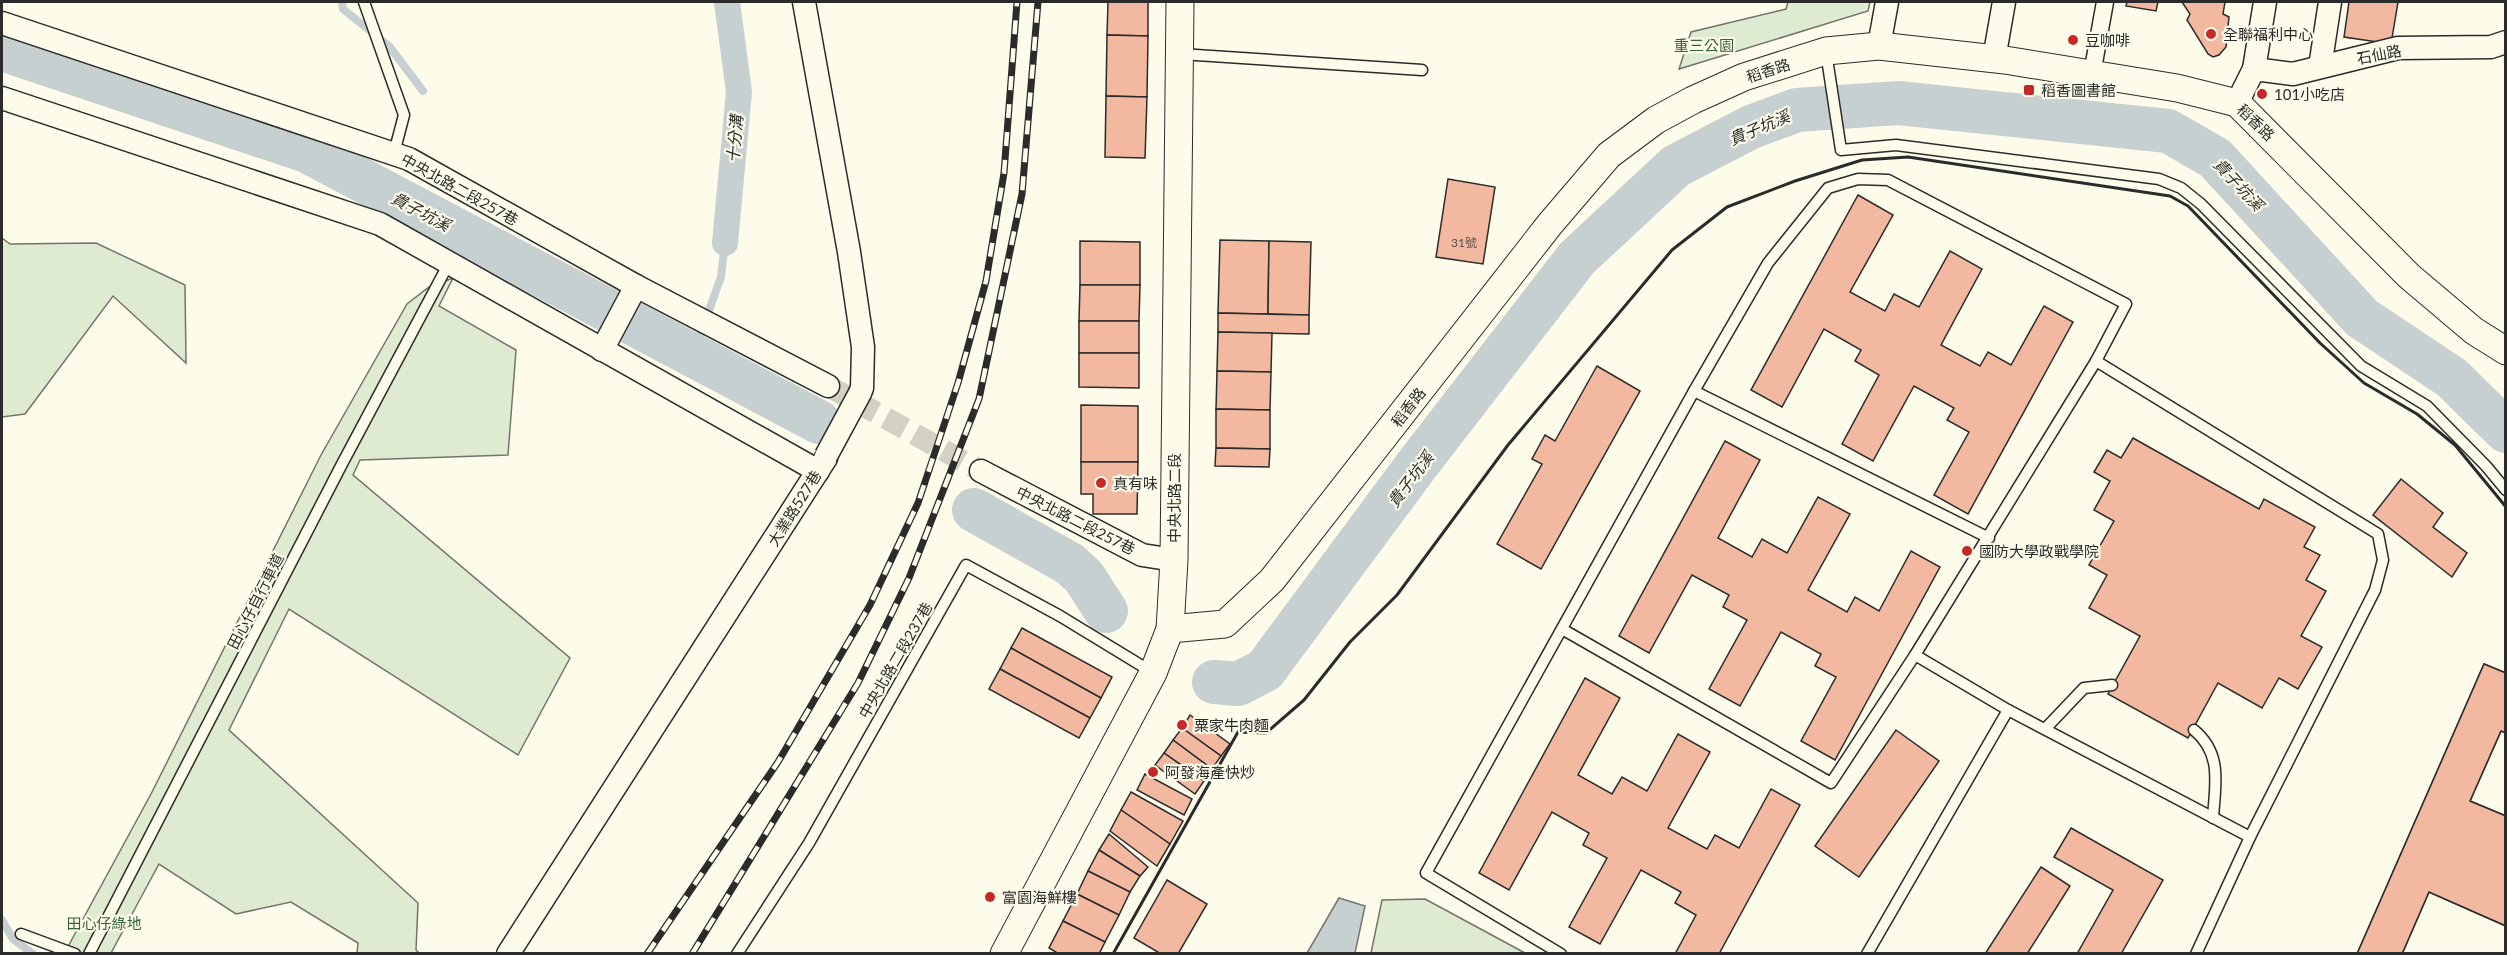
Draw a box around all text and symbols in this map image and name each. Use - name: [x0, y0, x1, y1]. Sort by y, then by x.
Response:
- place label: 全聯福利中心: [2223, 25, 2313, 43]
- marker: 全聯福利中心: [2204, 27, 2218, 41]
- place label: 豆咖啡: [2085, 31, 2130, 49]
- marker: 豆咖啡: [2066, 33, 2080, 47]
- park label: 重三公園: [1674, 36, 1734, 54]
- street label: 石仙路: [2355, 41, 2403, 67]
- street label: 稻香路: [1744, 54, 1792, 86]
- place label: 稻香圖書館: [2041, 81, 2116, 99]
- marker: 稻香圖書館: [2022, 83, 2036, 97]
- place label: 101小吃店: [2274, 85, 2345, 103]
- marker: 101小吃店: [2255, 87, 2269, 101]
- street label: 稻香路: [2234, 100, 2278, 144]
- water label: 貴子坑溪: [1726, 105, 1794, 148]
- water label: 十分溝: [722, 112, 746, 164]
- street label: 中央北路二段257巷: [398, 149, 522, 229]
- water label: 貴子坑溪: [2210, 154, 2269, 215]
- water label: 貴子坑溪: [388, 188, 455, 235]
- house number: 31號: [1451, 235, 1477, 250]
- street label: 稻香路: [1387, 384, 1429, 430]
- water label: 貴子坑溪: [1383, 446, 1438, 510]
- street label: 中央北路二段: [1165, 453, 1183, 543]
- street label: 大業路527巷: [764, 467, 824, 549]
- place label: 真有味: [1113, 474, 1158, 492]
- marker: 真有味: [1094, 476, 1108, 490]
- street label: 中央北路二段257巷: [1014, 482, 1138, 558]
- place label: 國防大學政戰學院: [1979, 542, 2099, 560]
- marker: 國防大學政戰學院: [1960, 544, 1974, 558]
- street label: 田心仔自行車道: [223, 550, 287, 652]
- street label: 中央北路二段237巷: [854, 599, 936, 721]
- place label: 粟家牛肉麵: [1194, 716, 1269, 734]
- marker: 粟家牛肉麵: [1175, 718, 1189, 732]
- place label: 阿發海產快炒: [1165, 763, 1255, 781]
- marker: 阿發海產快炒: [1146, 765, 1160, 779]
- place label: 富園海鮮樓: [1002, 888, 1077, 906]
- marker: 富園海鮮樓: [983, 890, 997, 904]
- park label: 田心仔綠地: [66, 914, 142, 932]

